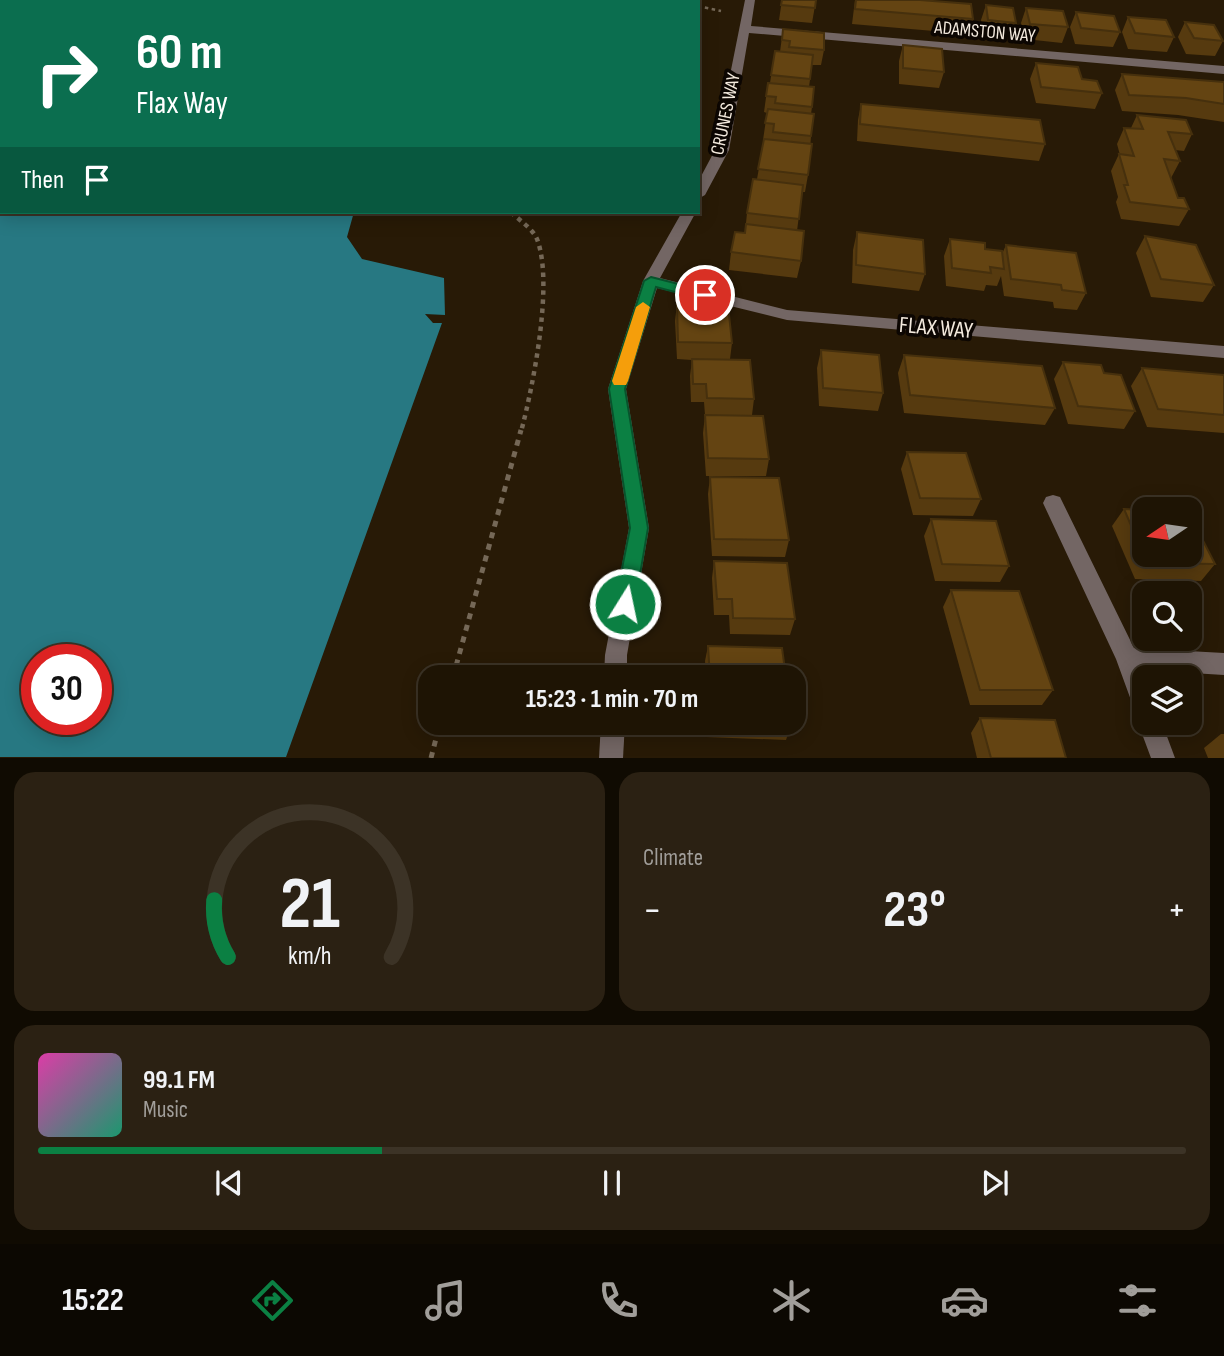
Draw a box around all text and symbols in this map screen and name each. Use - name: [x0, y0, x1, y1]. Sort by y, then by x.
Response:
- street label: ADAMSTON WAY: [933, 16, 1037, 48]
- text: 60 m: [136, 24, 223, 83]
- icon: right: [21, 28, 112, 119]
- street label: CRUNES WAY: [706, 71, 746, 157]
- text: Flax Way: [136, 84, 228, 123]
- icon: arrive: [78, 161, 116, 199]
- text: Then: [21, 165, 64, 196]
- pin: [675, 265, 735, 325]
- icon: arrive: [686, 276, 724, 314]
- street label: FLAX WAY: [898, 311, 975, 345]
- north arrow: [1132, 497, 1202, 567]
- map controls: [1132, 497, 1202, 735]
- position arrow: [588, 567, 662, 641]
- button: search: [1132, 581, 1202, 651]
- speed limit sign: 30: [21, 644, 112, 735]
- button: layers: [1132, 665, 1202, 735]
- text: 15:23 · 1 min · 70 m: [526, 684, 698, 715]
- text: Climate: [643, 844, 703, 872]
- text: 21: [279, 862, 340, 950]
- text: 23°: [883, 879, 946, 942]
- text: −: [643, 888, 662, 933]
- text: +: [1167, 888, 1186, 933]
- text: km/h: [288, 941, 331, 972]
- text: 99.1 FM: [143, 1065, 215, 1096]
- text: Music: [143, 1096, 188, 1124]
- icon: previous: [210, 1164, 248, 1202]
- icon: pause: [593, 1164, 631, 1202]
- icon: next: [976, 1164, 1014, 1202]
- icon: directions: [248, 1276, 297, 1325]
- icon: music: [421, 1276, 470, 1325]
- icon: phone: [594, 1276, 643, 1325]
- icon: climate: [767, 1276, 816, 1325]
- icon: car: [940, 1276, 989, 1325]
- icon: filters: [1113, 1276, 1162, 1325]
- text: 15:22: [62, 1281, 124, 1320]

